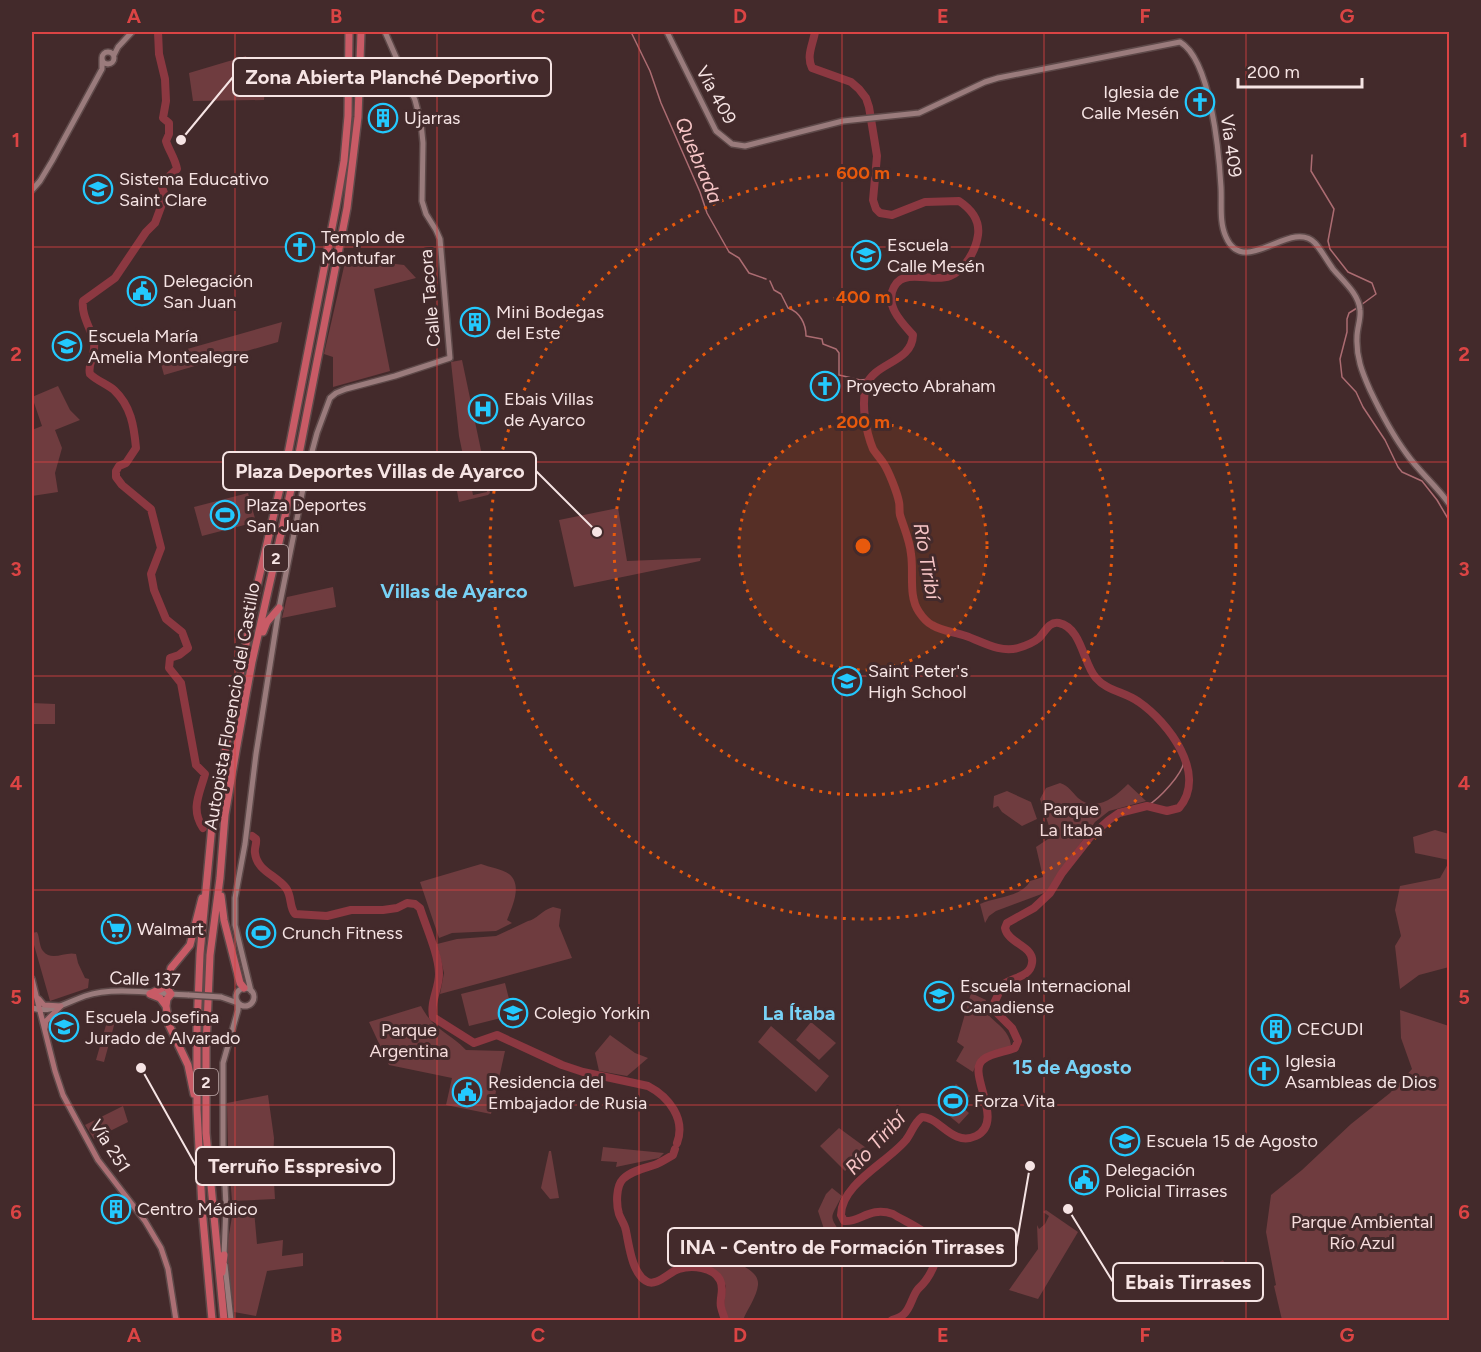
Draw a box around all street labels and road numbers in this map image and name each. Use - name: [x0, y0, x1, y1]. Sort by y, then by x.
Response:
- street label: Vía 409: [691, 62, 741, 128]
- street label: Vía 409: [1216, 113, 1246, 179]
- street label: Calle Tacora: [415, 248, 445, 348]
- road number: 2: [264, 545, 288, 571]
- street label: Autopista Florencio del Castillo: [199, 581, 265, 831]
- street label: Calle 137: [109, 967, 181, 991]
- road number: 2: [194, 1069, 218, 1095]
- street label: Vía 251: [85, 1116, 135, 1176]

